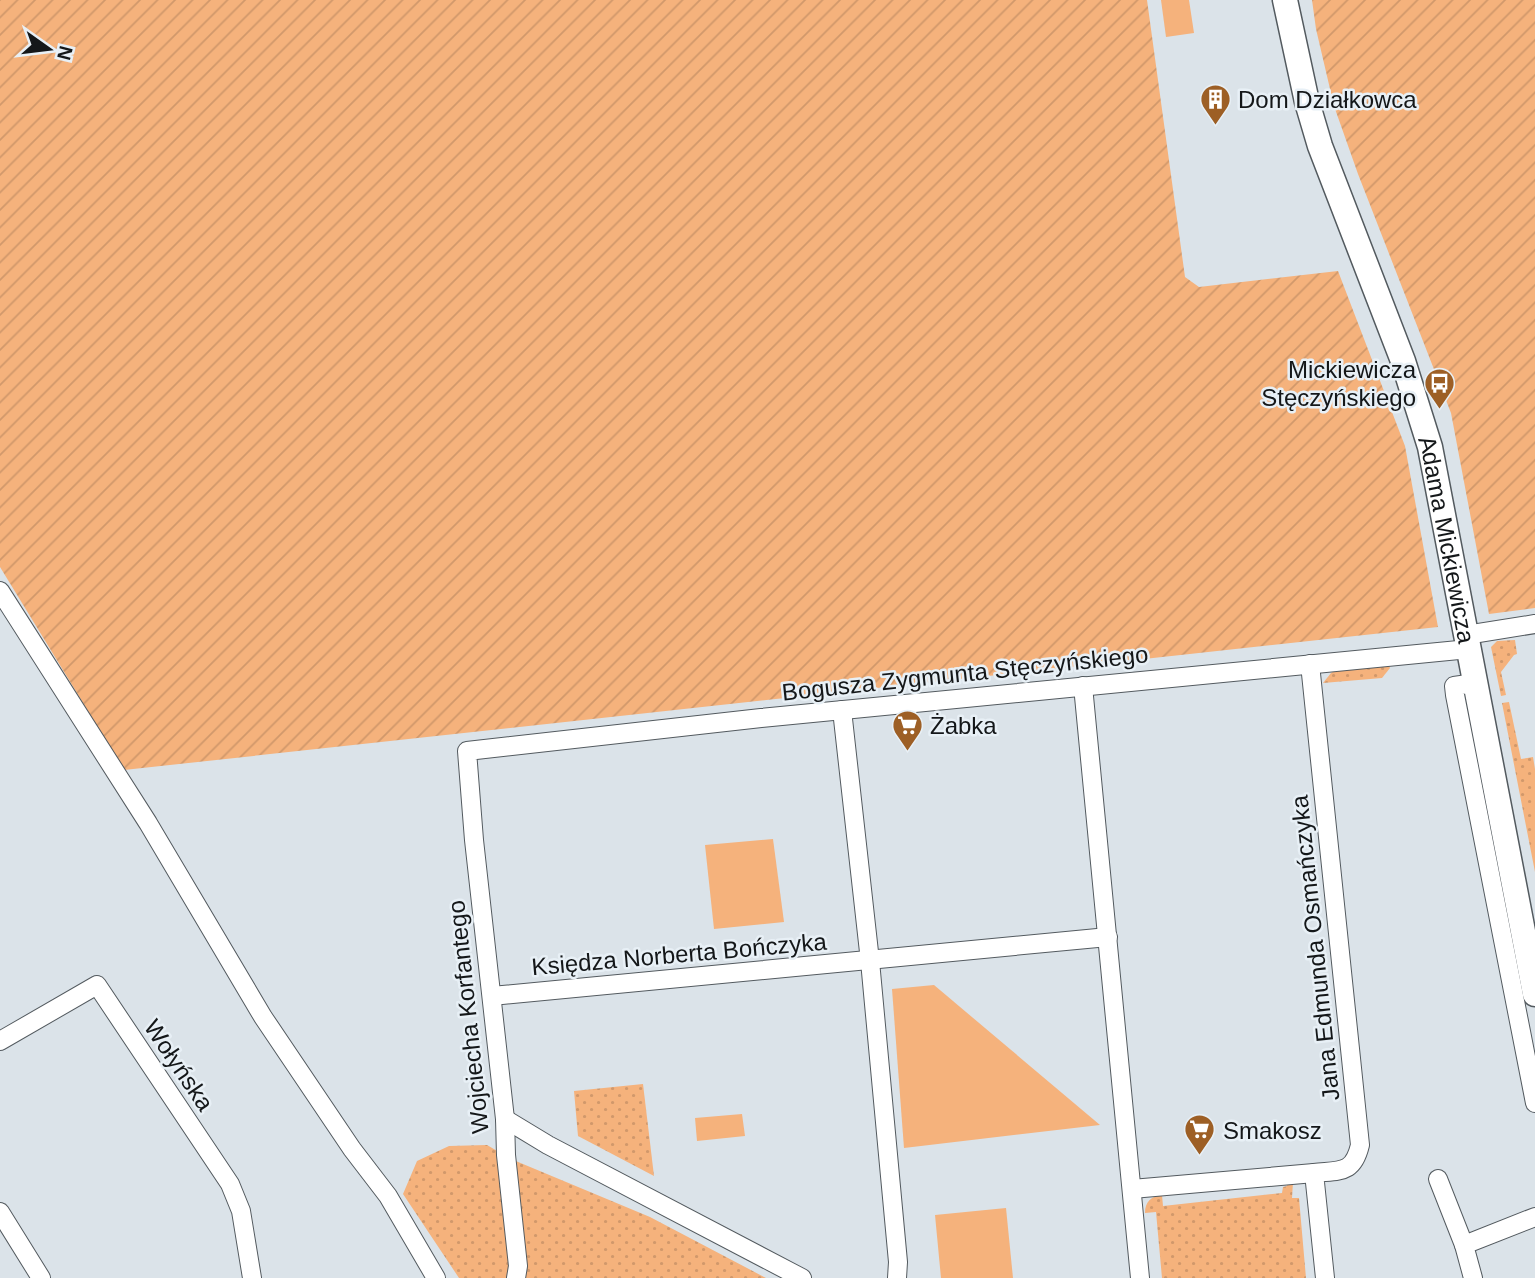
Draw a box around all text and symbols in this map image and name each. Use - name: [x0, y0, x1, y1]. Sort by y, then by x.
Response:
- north arrow: [14, 14, 84, 84]
- text: N: [53, 44, 77, 62]
- building icon: Dom Działkowca: [1198, 82, 1232, 126]
- place label: Dom Działkowca: [1238, 86, 1417, 113]
- place label: Mickiewicza Stęczyńskiego: [1261, 356, 1417, 411]
- bus stop icon: Mickiewicza Stęczyńskiego: [1422, 366, 1456, 410]
- street label: Adama Mickiewicza: [1414, 432, 1481, 646]
- street label: Bogusza Zygmunta Stęczyńskiego: [780, 640, 1150, 706]
- supermarket icon: Żabka: [890, 708, 924, 752]
- place label: Żabka: [930, 712, 997, 739]
- street label: Jana Edmunda Osmańczyka: [1285, 793, 1344, 1102]
- street label: Wojciecha Korfantego: [442, 899, 494, 1135]
- street label: Księdza Norberta Bończyka: [530, 928, 828, 980]
- street label: Wołyńska: [139, 1015, 220, 1116]
- supermarket icon: Smakosz: [1183, 1113, 1217, 1157]
- place label: Smakosz: [1223, 1117, 1322, 1144]

